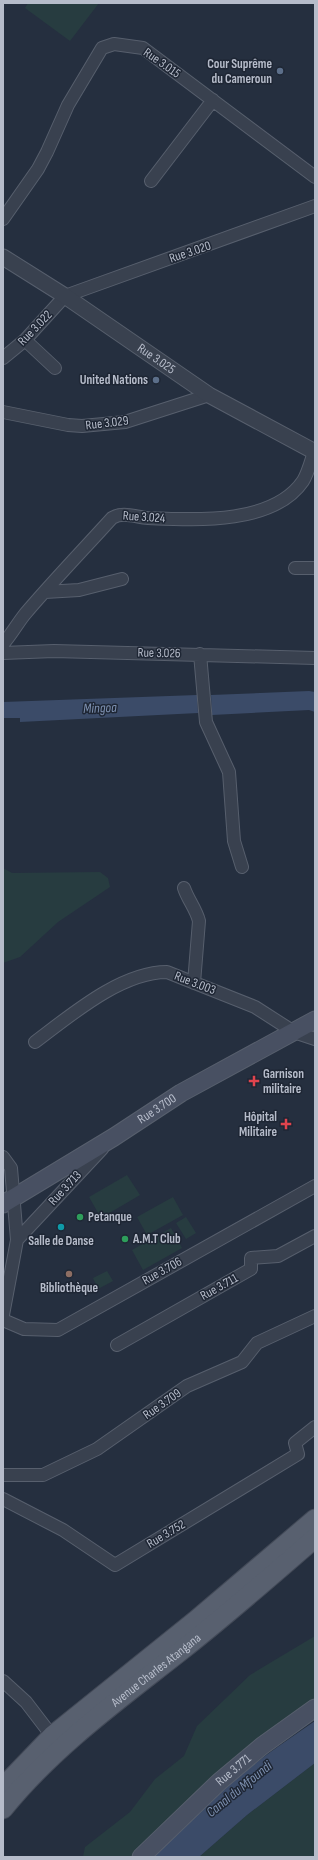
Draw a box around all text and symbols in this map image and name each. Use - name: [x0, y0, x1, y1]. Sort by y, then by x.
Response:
- street label: Rue 3.015: [140, 44, 184, 82]
- place label: Cour Suprême du Cameroun: [207, 56, 272, 87]
- marker: Cour Suprême du Cameroun: [275, 66, 285, 76]
- street label: Rue 3.020: [167, 237, 213, 267]
- street label: Rue 3.022: [14, 307, 56, 349]
- street label: Rue 3.025: [134, 340, 178, 377]
- place label: United Nations: [80, 372, 148, 388]
- marker: United Nations: [151, 375, 161, 385]
- street label: Rue 3.029: [85, 412, 130, 434]
- street label: Rue 3.024: [122, 508, 166, 527]
- street label: Rue 3.026: [137, 645, 181, 661]
- water label: Mingoa: [83, 699, 117, 717]
- street label: Rue 3.003: [172, 968, 218, 998]
- place label: Garnison militaire: [263, 1066, 304, 1097]
- marker: Garnison militaire: [248, 1075, 260, 1087]
- street label: Rue 3.700: [135, 1090, 179, 1127]
- place label: Hôpital Militaire: [239, 1109, 277, 1140]
- marker: Hôpital Militaire: [280, 1118, 292, 1130]
- street label: Rue 3.713: [45, 1167, 85, 1209]
- place label: Petanque: [88, 1209, 132, 1225]
- marker: Petanque: [75, 1212, 85, 1222]
- marker: Salle de Danse: [56, 1222, 66, 1232]
- place label: A.M.T Club: [132, 1231, 181, 1247]
- place label: Salle de Danse: [28, 1233, 94, 1249]
- marker: A.M.T Club: [120, 1234, 130, 1244]
- street label: Rue 3.706: [139, 1253, 185, 1288]
- marker: Bibliothèque: [64, 1269, 74, 1279]
- street label: Rue 3.711: [197, 1270, 241, 1304]
- place label: Bibliothèque: [40, 1280, 98, 1296]
- street label: Rue 3.709: [140, 1385, 184, 1423]
- street label: Rue 3.752: [144, 1516, 188, 1552]
- street label: Avenue Charles Atangana: [107, 1630, 204, 1711]
- street label: Rue 3.771: [212, 1750, 255, 1789]
- water label: Canal du Mfoundi: [203, 1757, 276, 1821]

